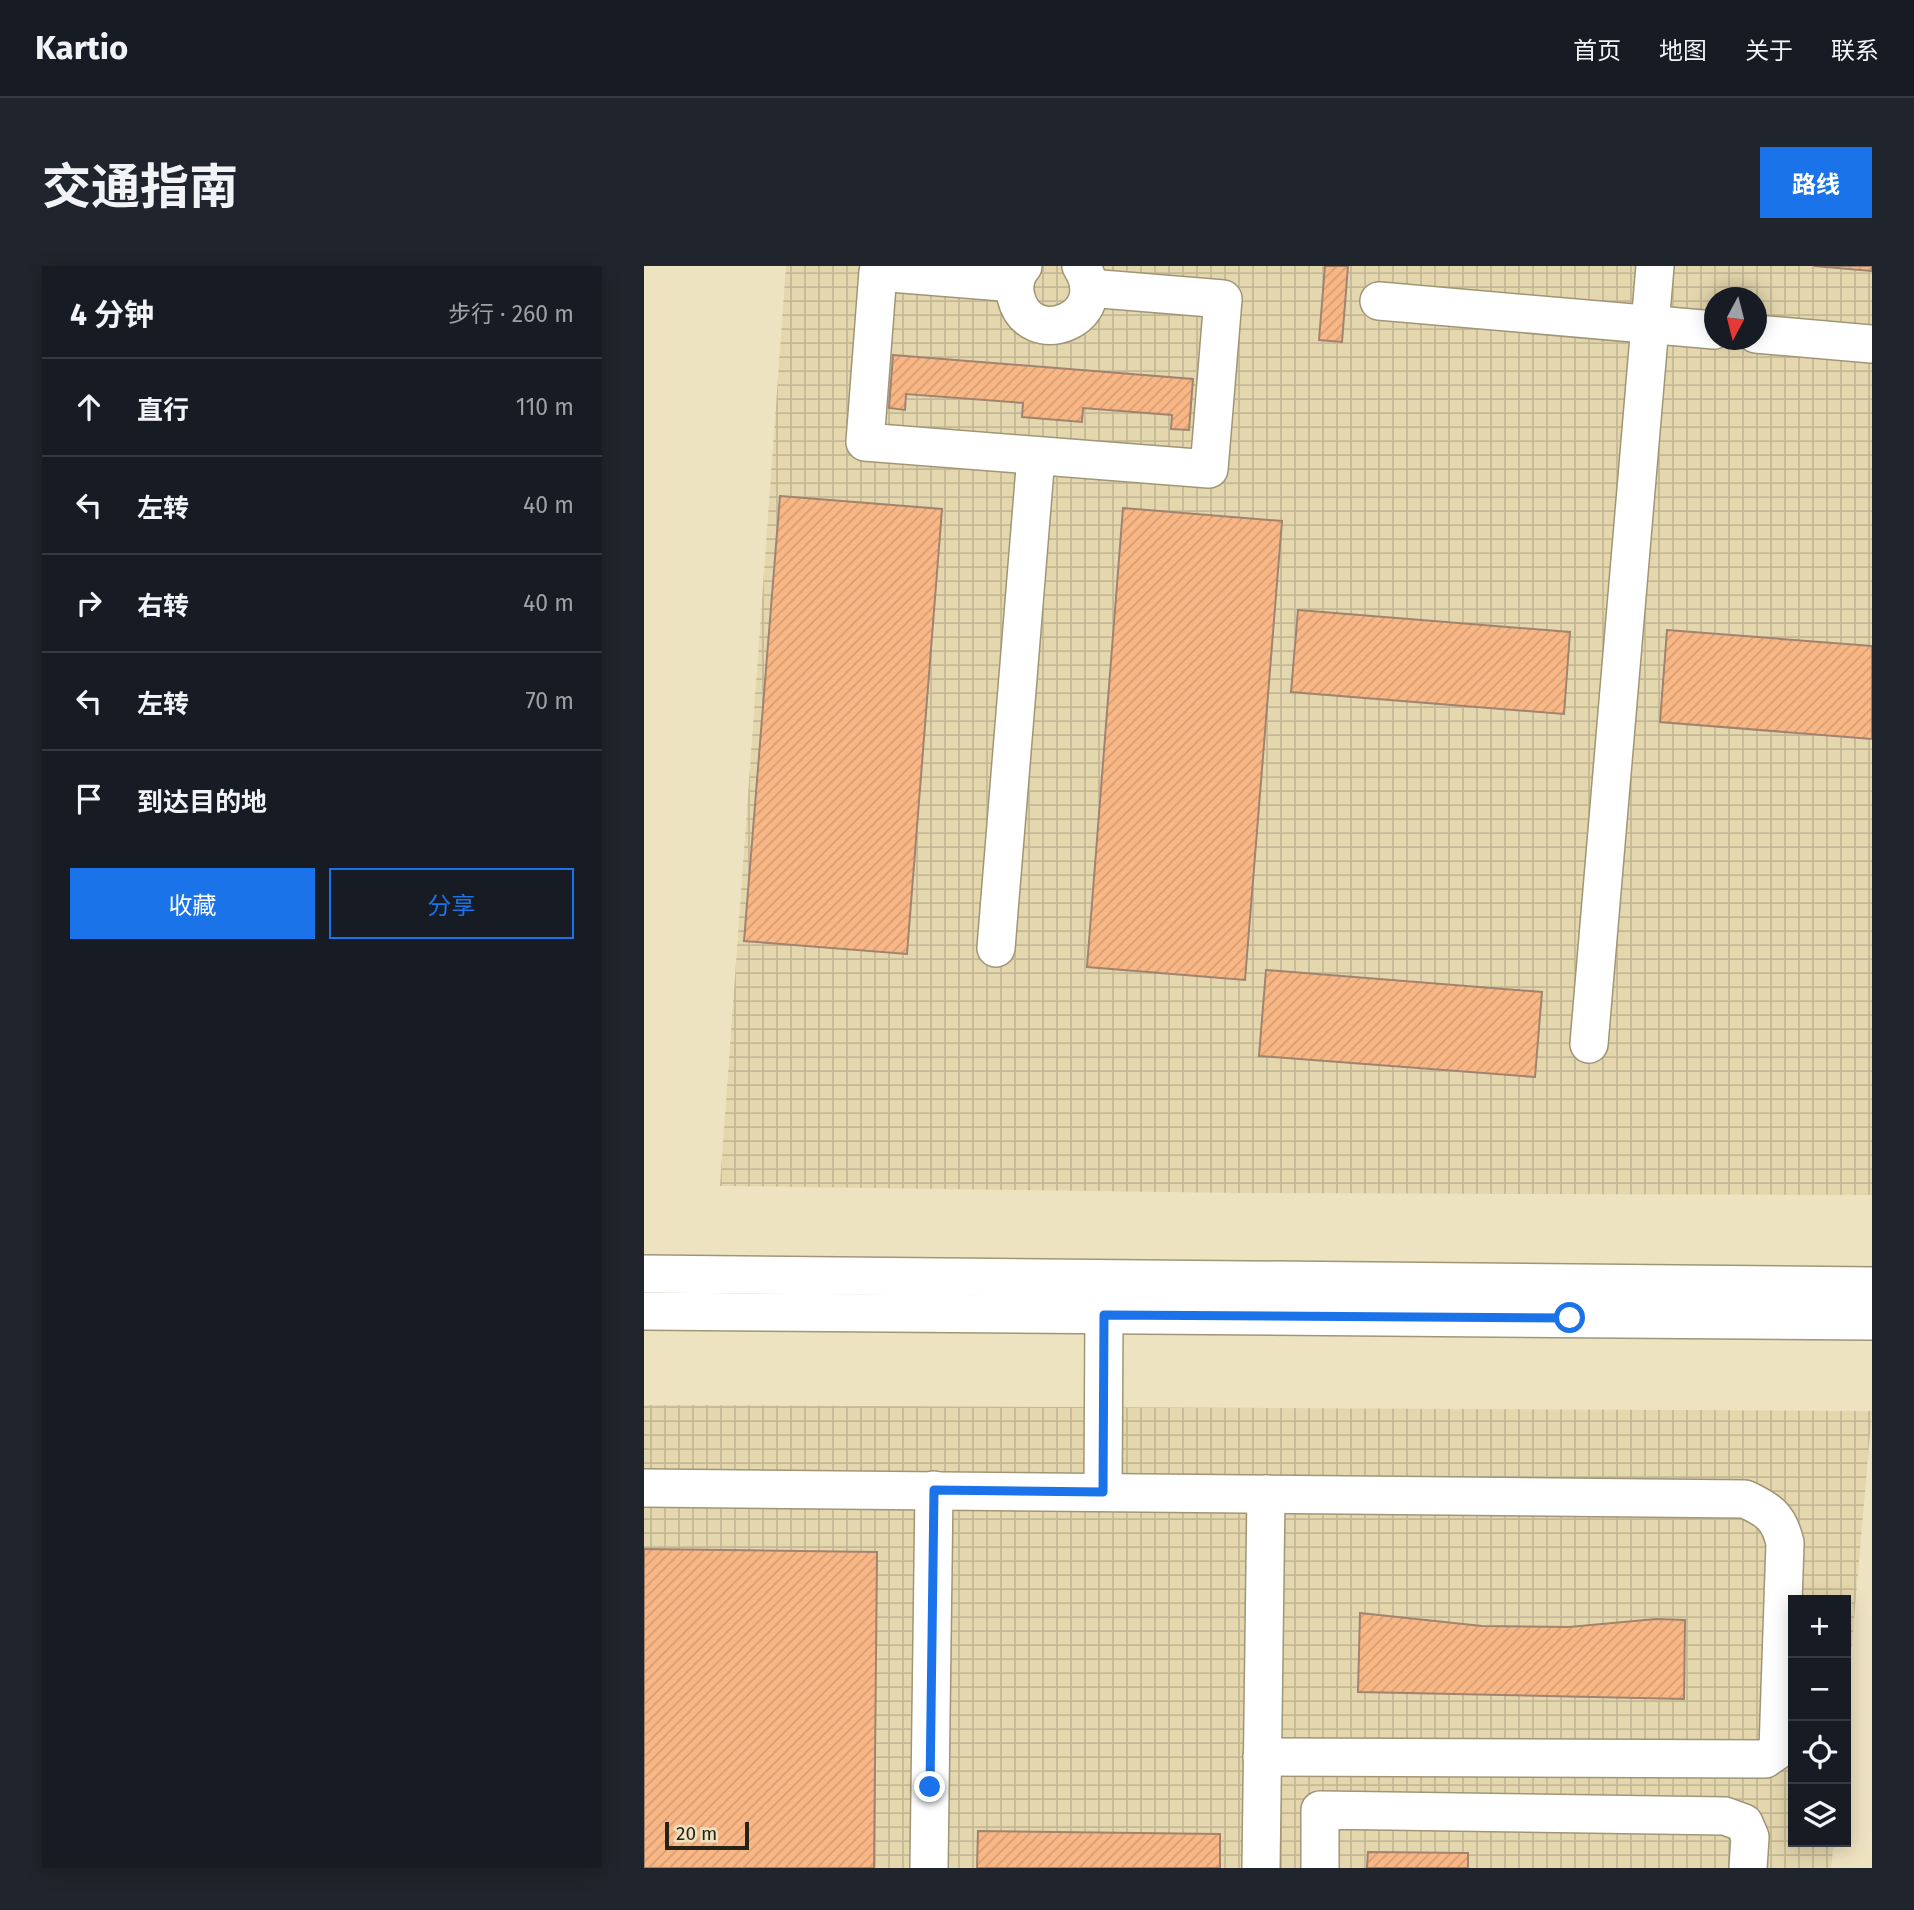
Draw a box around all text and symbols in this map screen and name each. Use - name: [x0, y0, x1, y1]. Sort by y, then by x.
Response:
- text: Kartio: [35, 28, 128, 68]
- text: 首页: [1573, 37, 1621, 65]
- text: 地图: [1659, 37, 1707, 65]
- text: 关于: [1745, 37, 1793, 65]
- text: 联系: [1831, 37, 1879, 65]
- button: 路线: [1760, 147, 1872, 218]
- text: 交通指南: [42, 158, 238, 217]
- north arrow: [1704, 287, 1767, 350]
- text: 4 分钟: [70, 297, 154, 333]
- text: 步行 · 260 m: [448, 300, 574, 328]
- icon: ahead: [70, 388, 108, 426]
- text: 110 m: [516, 393, 574, 421]
- text: 直行: [137, 395, 189, 426]
- icon: left: [70, 486, 108, 524]
- text: 40 m: [523, 491, 574, 519]
- text: 左转: [137, 493, 189, 524]
- icon: right: [70, 584, 108, 622]
- text: 40 m: [523, 589, 574, 617]
- text: 右转: [137, 591, 189, 622]
- icon: left: [70, 682, 108, 720]
- text: 70 m: [525, 687, 574, 715]
- text: 左转: [137, 689, 189, 720]
- icon: arrive: [70, 780, 108, 818]
- text: 到达目的地: [137, 787, 267, 818]
- button: 收藏: [70, 868, 315, 939]
- button: 分享: [329, 868, 574, 939]
- route start: [1554, 1302, 1585, 1333]
- map controls: [1788, 1595, 1851, 1847]
- button: +: [1788, 1595, 1851, 1658]
- button: −: [1788, 1658, 1851, 1721]
- button: locate: [1788, 1721, 1851, 1784]
- route end: [914, 1771, 945, 1802]
- button: layers: [1788, 1784, 1851, 1847]
- scale bar: [665, 1819, 749, 1851]
- text: 20 m: [676, 1822, 717, 1845]

